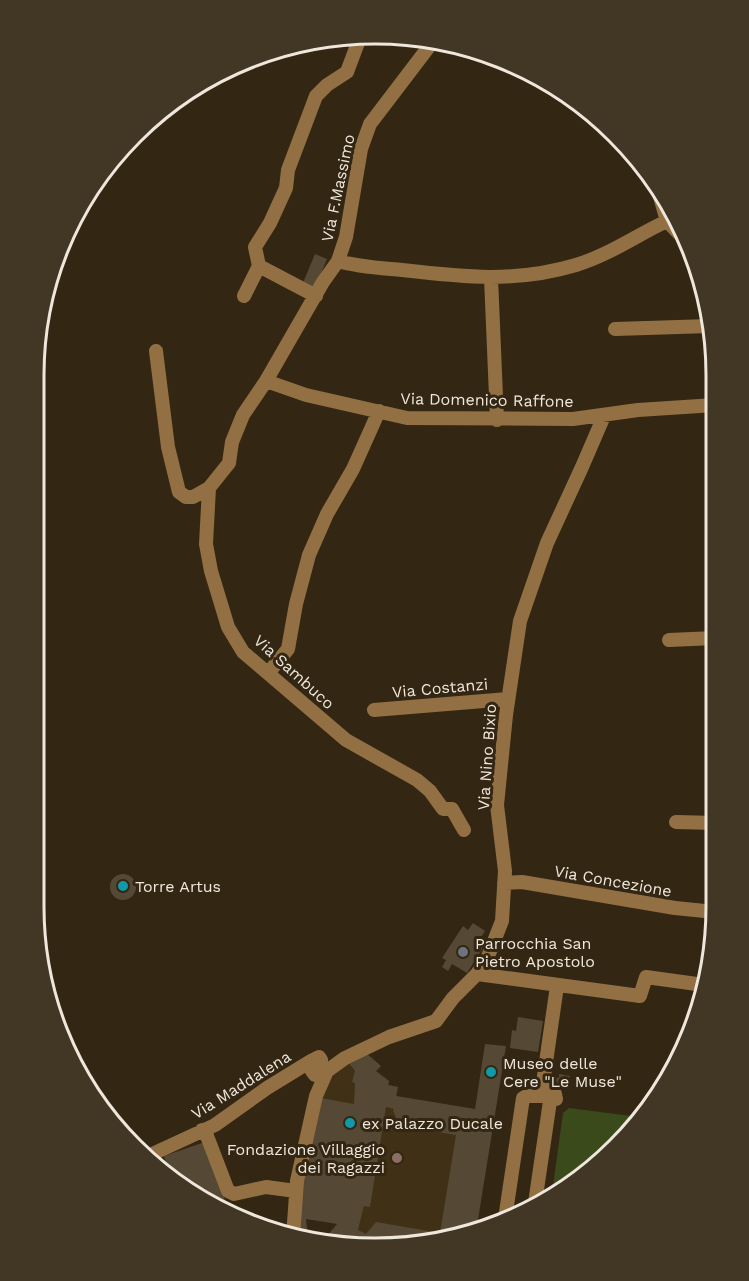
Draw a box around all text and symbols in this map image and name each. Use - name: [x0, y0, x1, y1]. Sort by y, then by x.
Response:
- street label: Via F.Massimo: [317, 132, 359, 244]
- street label: Via Domenico Raffone: [400, 389, 574, 411]
- street label: Via Sambuco: [250, 631, 338, 713]
- street label: Via Costanzi: [391, 674, 489, 702]
- street label: Via Nino Bixio: [474, 703, 500, 811]
- street label: Via Concezione: [553, 861, 673, 901]
- place label: Torre Artus: [135, 877, 221, 896]
- marker: Torre Artus: [116, 879, 130, 893]
- place label: Parrocchia San Pietro Apostolo: [475, 934, 595, 971]
- marker: Parrocchia San Pietro Apostolo: [456, 945, 470, 959]
- street label: Via Maddalena: [188, 1047, 294, 1123]
- place label: Museo delle Cere "Le Muse": [503, 1054, 622, 1091]
- marker: Museo delle Cere "Le Muse": [484, 1065, 498, 1079]
- place label: ex Palazzo Ducale: [362, 1114, 503, 1133]
- marker: ex Palazzo Ducale: [343, 1116, 357, 1130]
- place label: Fondazione Villaggio dei Ragazzi: [227, 1140, 385, 1177]
- marker: Fondazione Villaggio dei Ragazzi: [390, 1151, 404, 1165]

